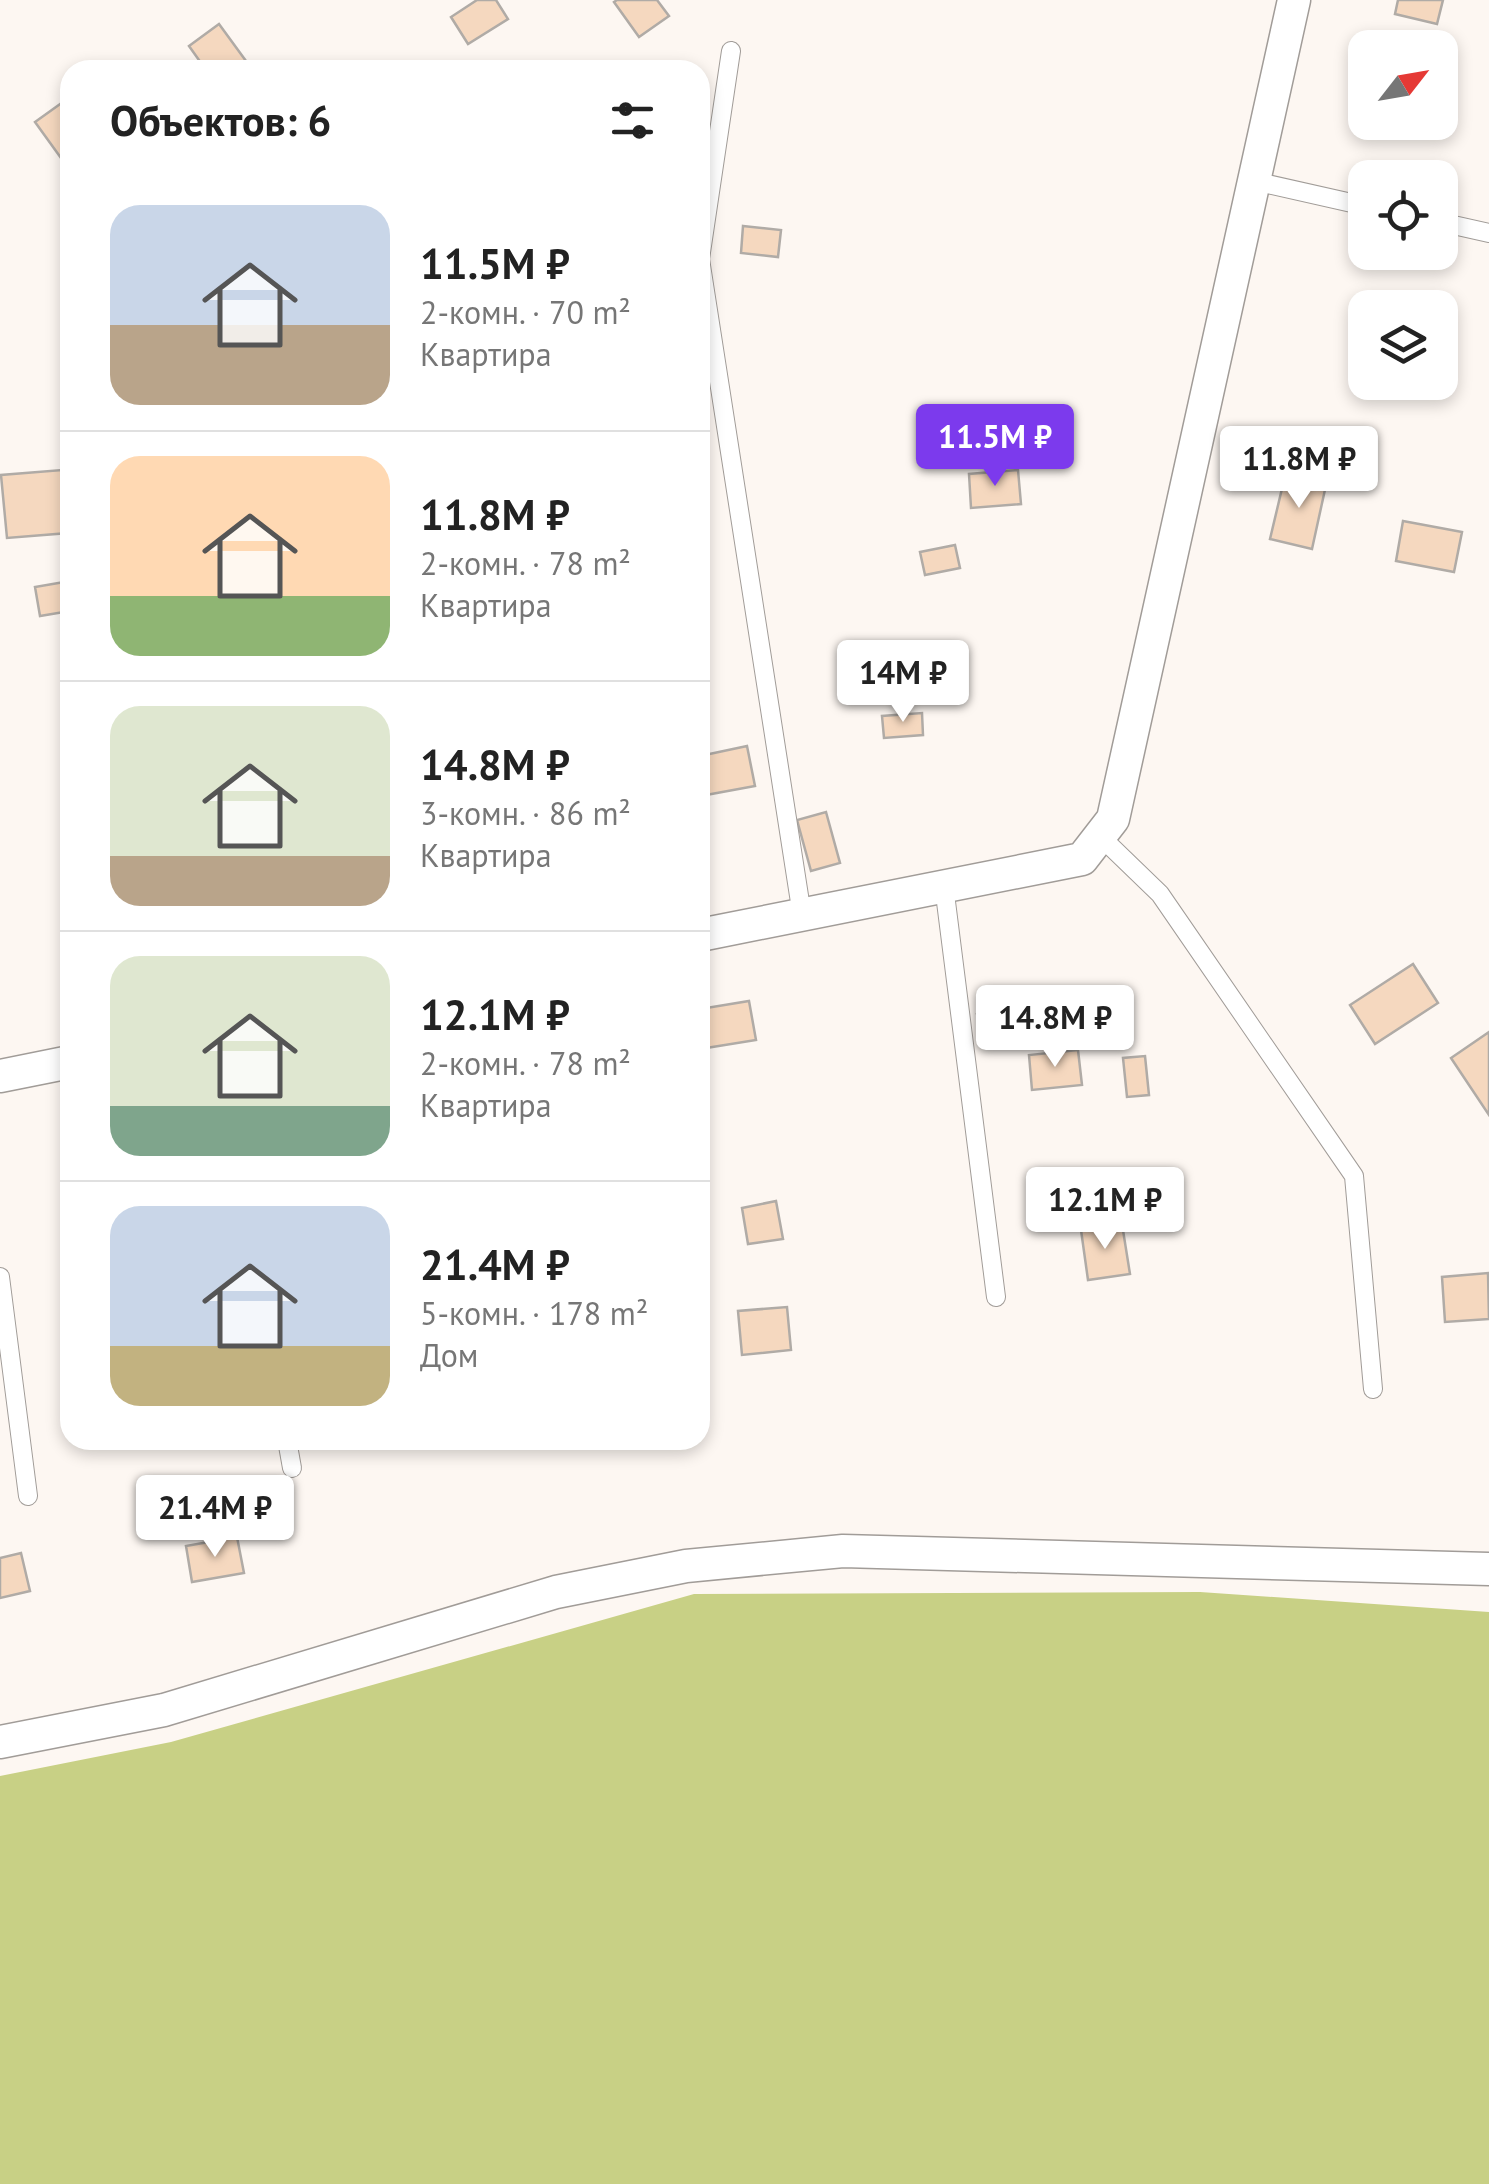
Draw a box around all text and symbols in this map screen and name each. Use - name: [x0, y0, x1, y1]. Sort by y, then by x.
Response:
- north arrow: [1348, 30, 1458, 140]
- map controls: [1348, 30, 1458, 400]
- text: Объектов: 6: [110, 93, 331, 148]
- icon: filters: [605, 93, 660, 148]
- button: locate: [1348, 160, 1458, 270]
- text: 11.5M ₽: [420, 236, 570, 291]
- icon: home: [190, 245, 310, 365]
- button: layers: [1348, 290, 1458, 400]
- text: 2-комн. · 70 m²: [420, 291, 631, 333]
- text: Квартира: [420, 333, 552, 375]
- pin: 11.5M ₽: [903, 404, 1087, 489]
- text: 11.5M ₽: [938, 415, 1052, 457]
- pin: 11.8M ₽: [1207, 426, 1391, 511]
- text: 11.8M ₽: [1242, 437, 1356, 479]
- text: 11.8M ₽: [420, 487, 570, 542]
- icon: home: [190, 496, 310, 616]
- text: 2-комн. · 78 m²: [420, 542, 631, 584]
- text: Квартира: [420, 584, 552, 626]
- pin: 14M ₽: [833, 640, 973, 725]
- text: 14M ₽: [859, 651, 947, 693]
- text: 14.8M ₽: [420, 737, 570, 792]
- icon: home: [190, 746, 310, 866]
- text: 3-комн. · 86 m²: [420, 792, 631, 834]
- text: Квартира: [420, 834, 552, 876]
- pin: 14.8M ₽: [963, 985, 1147, 1070]
- text: 12.1M ₽: [420, 987, 570, 1042]
- icon: home: [190, 996, 310, 1116]
- text: 14.8M ₽: [998, 996, 1112, 1038]
- text: 2-комн. · 78 m²: [420, 1042, 631, 1084]
- text: Квартира: [420, 1084, 552, 1126]
- pin: 12.1M ₽: [1013, 1167, 1197, 1252]
- text: 12.1M ₽: [1048, 1178, 1162, 1220]
- text: 21.4M ₽: [420, 1237, 570, 1292]
- icon: home: [190, 1246, 310, 1366]
- text: 5-комн. · 178 m²: [420, 1292, 648, 1334]
- text: Дом: [420, 1334, 478, 1376]
- pin: 21.4M ₽: [123, 1475, 307, 1560]
- text: 21.4M ₽: [158, 1486, 272, 1528]

